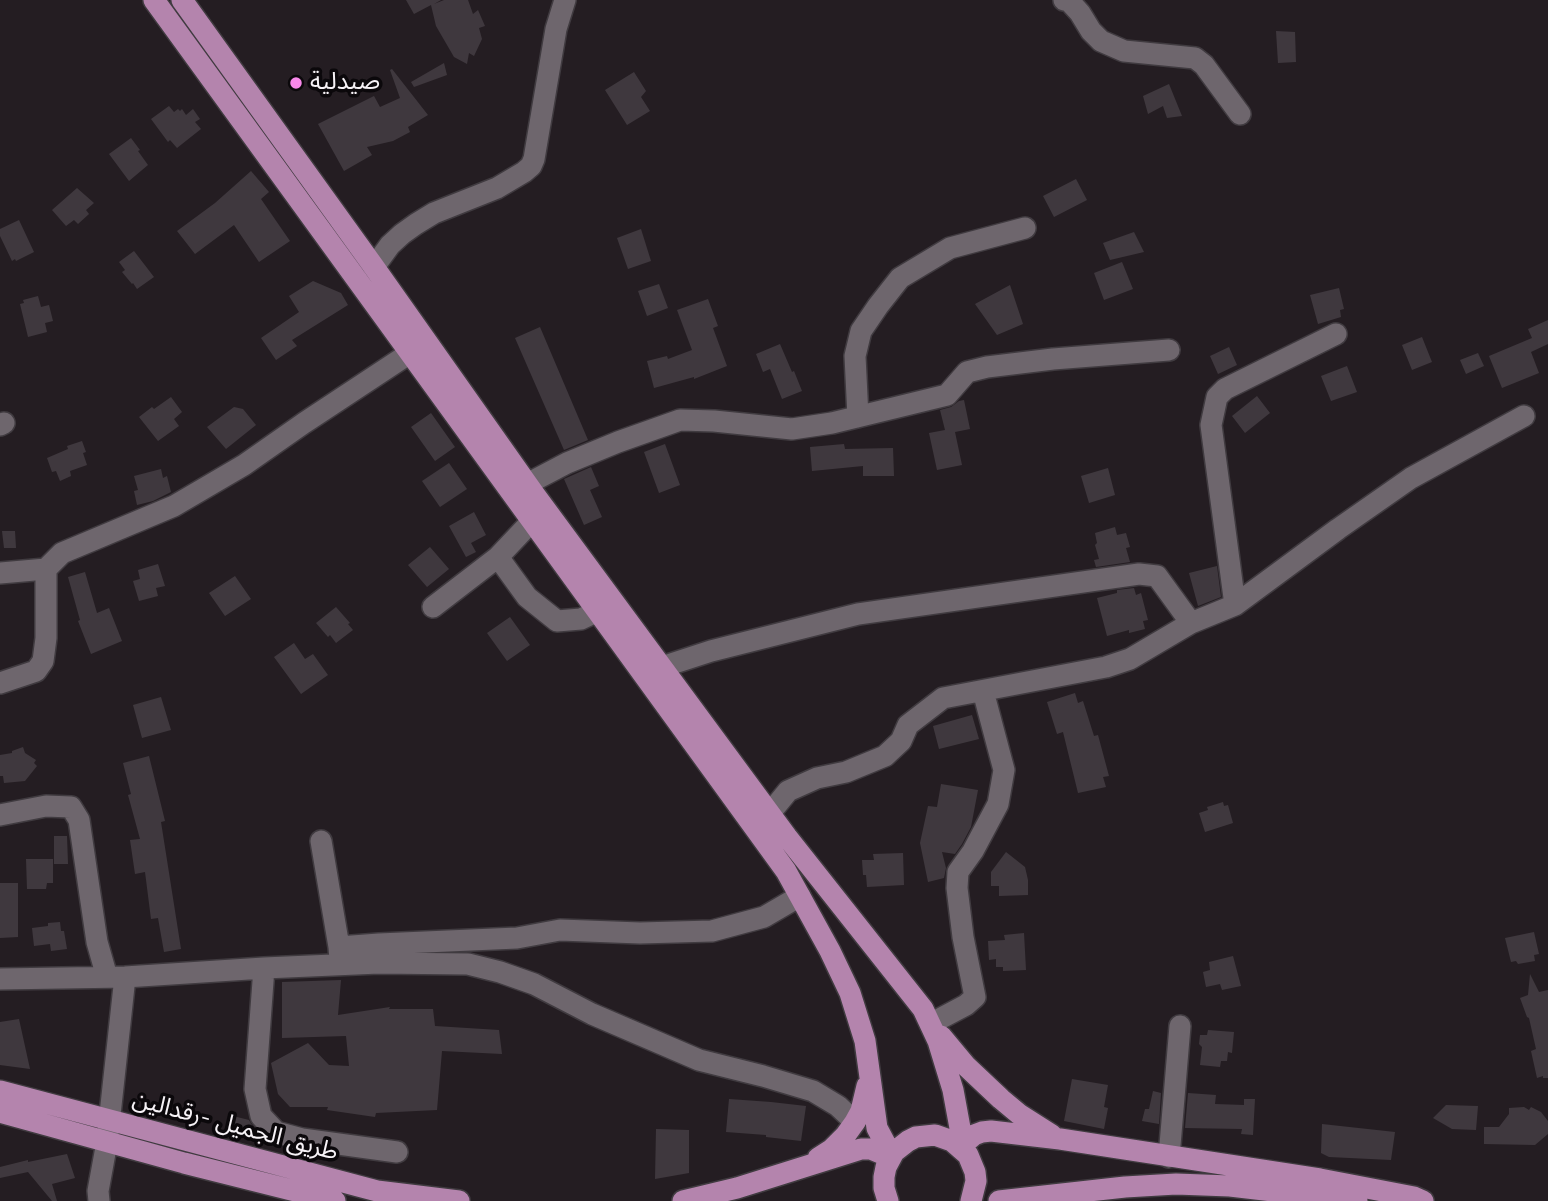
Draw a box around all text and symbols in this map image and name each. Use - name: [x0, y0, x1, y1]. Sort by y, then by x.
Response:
- place label: صيدلية: [310, 69, 380, 97]
- marker: صيدلية: [288, 75, 304, 91]
- street label: طريق الجميل -رقدالين: [129, 1086, 341, 1168]

